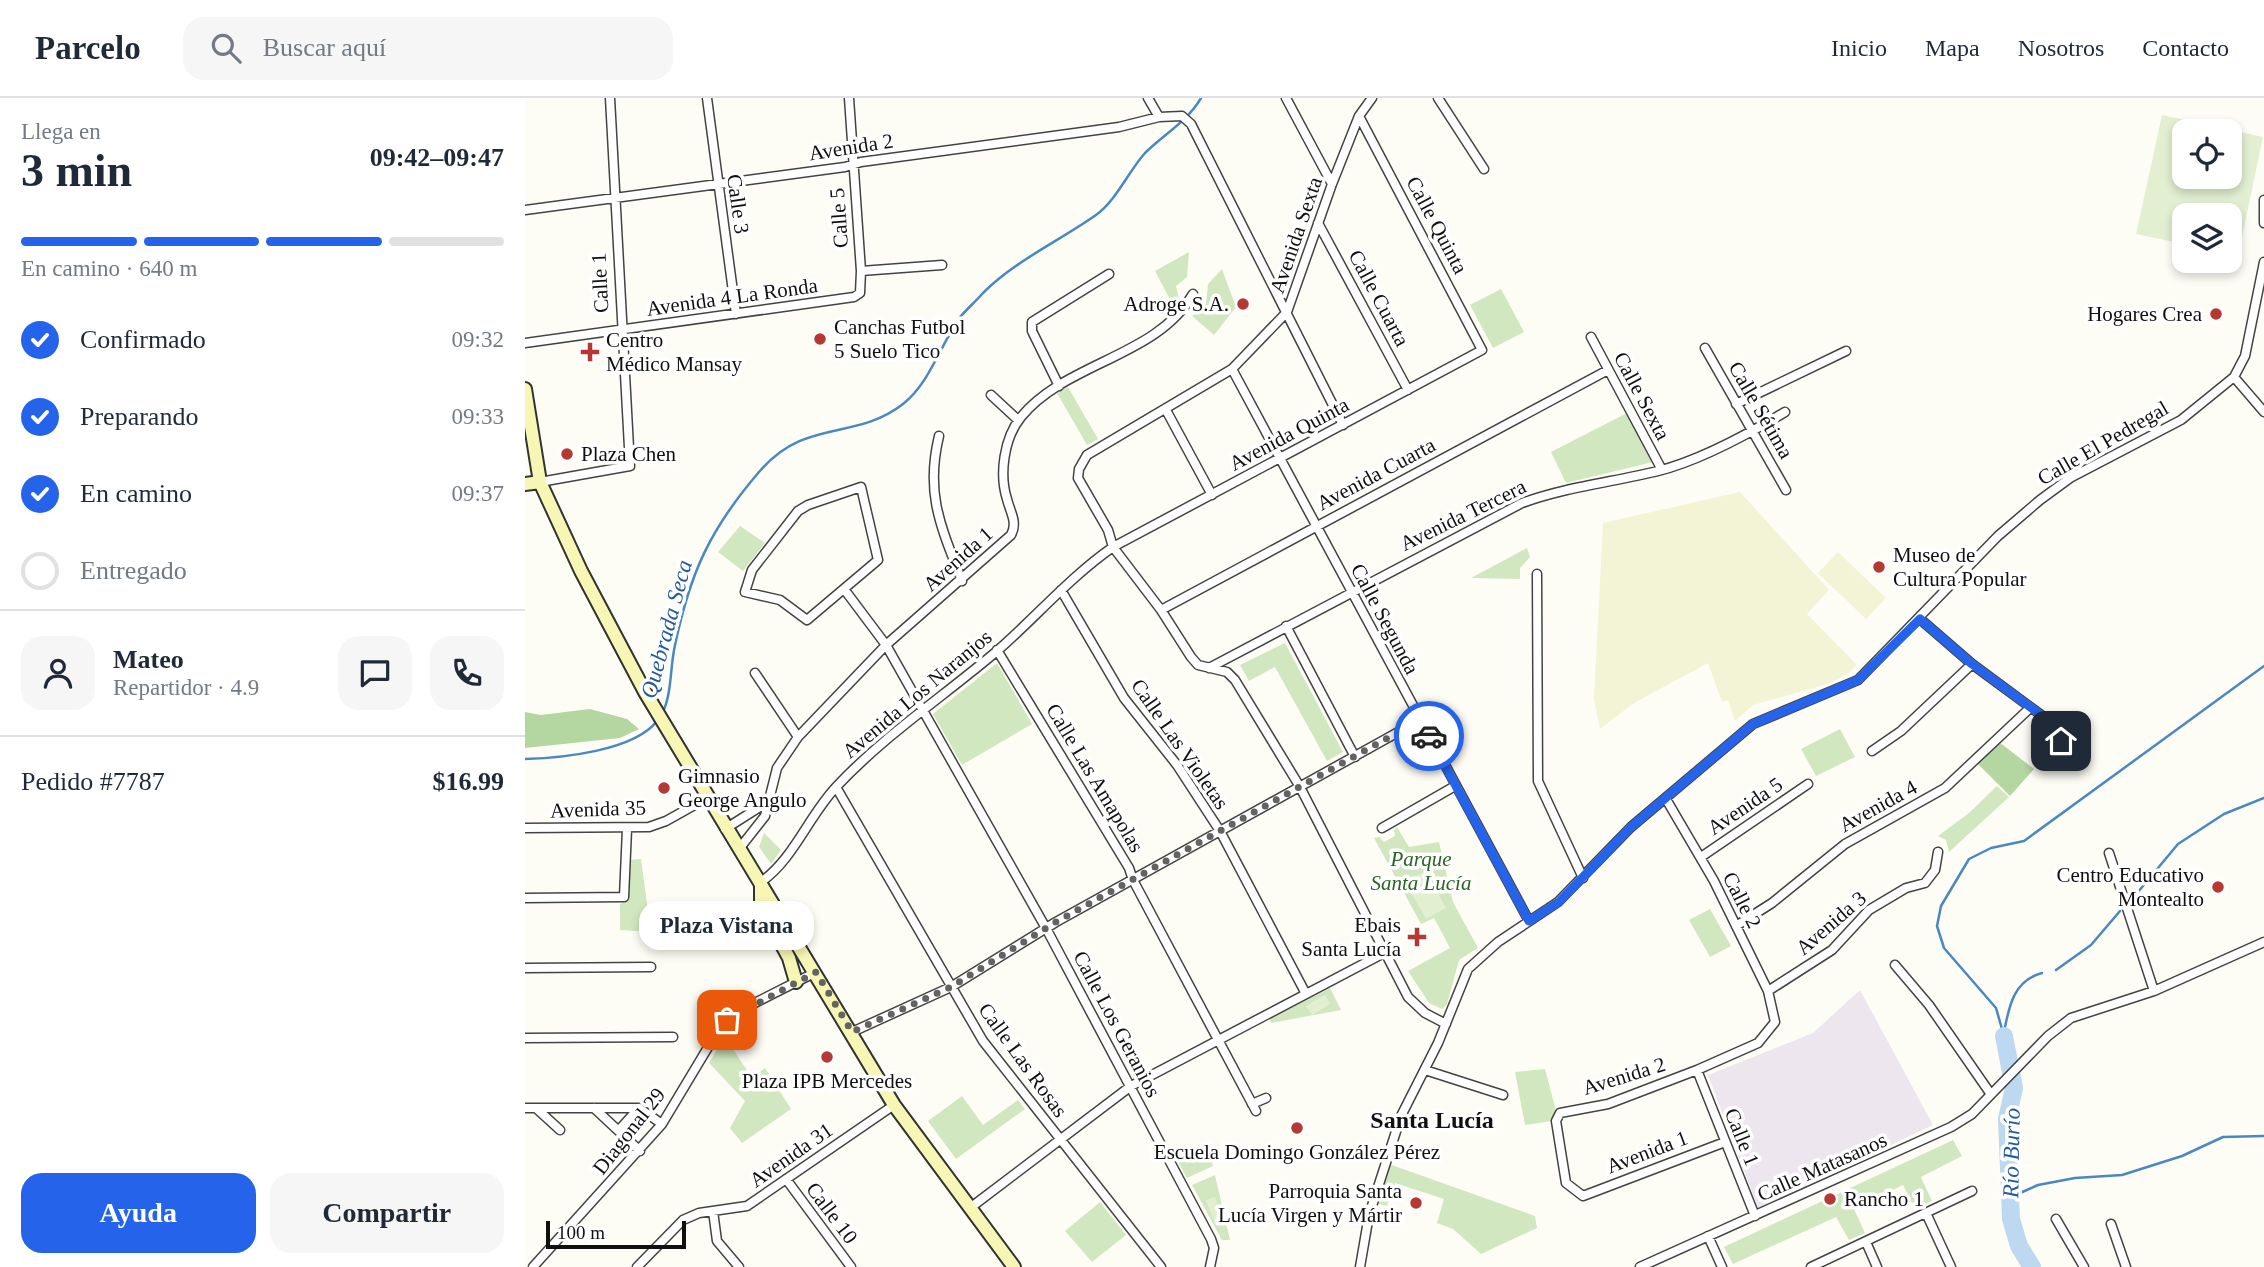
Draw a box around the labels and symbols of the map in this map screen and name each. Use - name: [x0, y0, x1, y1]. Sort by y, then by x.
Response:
- street label: Avenida 2: [807, 128, 895, 166]
- street label: Calle Quinta: [1401, 172, 1473, 278]
- street label: Calle 3: [722, 173, 754, 235]
- street label: Avenida Sexta: [1265, 173, 1327, 296]
- street label: Calle 5: [825, 187, 853, 249]
- street label: Calle Cuarta: [1344, 246, 1415, 351]
- street label: Calle 1: [586, 252, 614, 314]
- street label: Avenida 4 La Ronda: [645, 273, 820, 321]
- place label: Adroge S.A.: [1123, 292, 1229, 316]
- marker: Adroge S.A.: [1235, 296, 1251, 312]
- place label: Hogares Crea: [2087, 302, 2203, 326]
- marker: Hogares Crea: [2208, 306, 2224, 322]
- place label: Canchas Futbol 5 Suelo Tico: [834, 315, 965, 363]
- place label: Centro Médico Mansay: [606, 328, 742, 376]
- marker: Canchas Futbol 5 Suelo Tico: [812, 331, 828, 347]
- marker: Centro Médico Mansay: [580, 342, 600, 362]
- street label: Calle Sexta: [1609, 348, 1675, 445]
- street label: Calle Sétima: [1724, 357, 1799, 463]
- street label: Avenida Quinta: [1225, 392, 1353, 476]
- street label: Calle El Pedregal: [2033, 396, 2173, 490]
- street label: Avenida Cuarta: [1313, 432, 1440, 515]
- place label: Plaza Chen: [581, 442, 677, 466]
- marker: Plaza Chen: [559, 446, 575, 462]
- street label: Avenida Tercera: [1396, 474, 1530, 556]
- street label: Avenida 1: [918, 522, 998, 596]
- place label: Museo de Cultura Popular: [1893, 543, 2027, 591]
- water label: Quebrada Seca: [636, 557, 697, 701]
- marker: Museo de Cultura Popular: [1871, 559, 1887, 575]
- street label: Calle Segunda: [1346, 560, 1425, 679]
- street label: Avenida Los Naranjos: [838, 625, 996, 763]
- street label: Calle Las Violetas: [1126, 674, 1234, 814]
- street label: Calle Las Amapolas: [1041, 699, 1149, 857]
- courier: [1394, 701, 1464, 771]
- pin: [2031, 711, 2091, 771]
- place label: Gimnasio George Angulo: [678, 764, 807, 812]
- street label: Avenida 5: [1703, 772, 1787, 840]
- street label: Avenida 4: [1835, 775, 1922, 837]
- marker: Gimnasio George Angulo: [656, 780, 672, 796]
- street label: Avenida 35: [550, 795, 646, 823]
- park label: Parque Santa Lucía: [1371, 847, 1471, 895]
- place label: Centro Educativo Montealto: [2056, 863, 2204, 911]
- street label: Calle 2: [1718, 868, 1766, 932]
- marker: Centro Educativo Montealto: [2210, 879, 2226, 895]
- street label: Avenida 3: [1791, 886, 1871, 960]
- callout: Plaza Vistana: [639, 901, 815, 950]
- place label: Ebais Santa Lucía: [1301, 913, 1402, 961]
- marker: Ebais Santa Lucía: [1407, 927, 1427, 947]
- street label: Calle Los Geranios: [1068, 947, 1166, 1101]
- pin: [697, 990, 757, 1050]
- street label: Calle Las Rosas: [974, 998, 1072, 1122]
- marker: Plaza IPB Mercedes: [819, 1049, 835, 1065]
- street label: Avenida 2: [1580, 1052, 1668, 1100]
- place label: Plaza IPB Mercedes: [742, 1069, 912, 1093]
- street label: Diagonal 29: [588, 1083, 670, 1179]
- street label: Calle 1: [1720, 1105, 1764, 1169]
- district label: Santa Lucía: [1370, 1107, 1494, 1133]
- water label: Río Burío: [1998, 1108, 2025, 1199]
- street label: Avenida 31: [745, 1118, 837, 1192]
- marker: Escuela Domingo González Pérez: [1289, 1120, 1305, 1136]
- street label: Avenida 1: [1603, 1126, 1691, 1178]
- street label: Calle Matasanos: [1753, 1128, 1891, 1206]
- place label: Escuela Domingo González Pérez: [1154, 1140, 1440, 1164]
- street label: Calle 10: [801, 1178, 863, 1248]
- place label: Parroquia Santa Lucía Virgen y Mártir: [1218, 1179, 1403, 1227]
- place label: Rancho 1: [1844, 1187, 1924, 1211]
- marker: Rancho 1: [1822, 1191, 1838, 1207]
- marker: Parroquia Santa Lucía Virgen y Mártir: [1408, 1195, 1424, 1211]
- scale bar: [546, 1218, 686, 1250]

